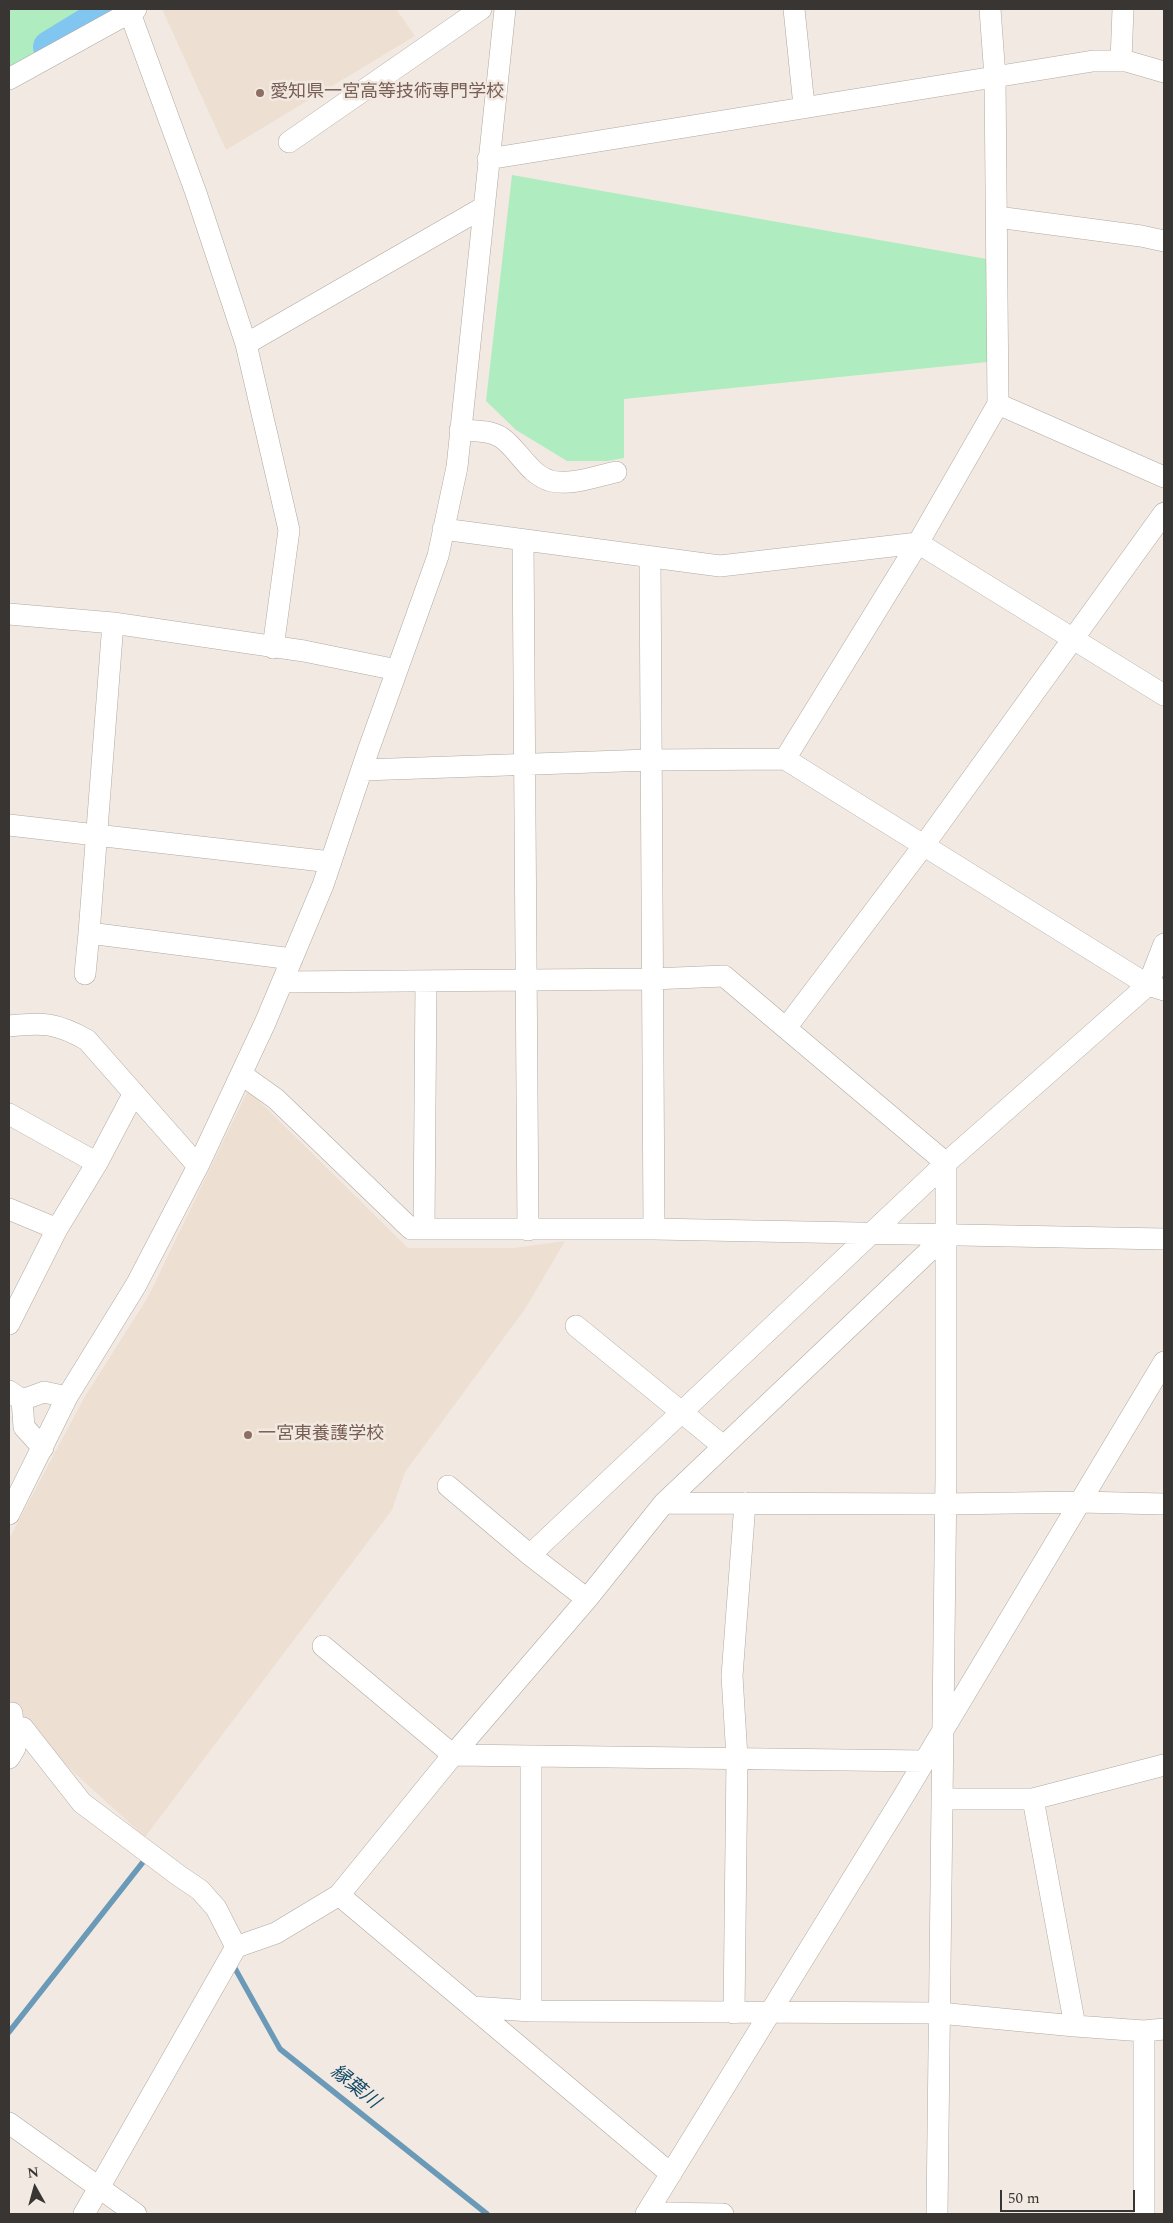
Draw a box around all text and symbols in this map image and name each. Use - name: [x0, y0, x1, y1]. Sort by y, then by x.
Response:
- place label: 愛知県一宮高等技術専門学校: [270, 82, 504, 104]
- marker: 愛知県一宮高等技術専門学校: [254, 87, 266, 99]
- place label: 一宮東養護学校: [258, 1424, 384, 1446]
- marker: 一宮東養護学校: [242, 1429, 254, 1441]
- water label: 縁葉川: [325, 2061, 383, 2115]
- text: N: [26, 2161, 40, 2184]
- north arrow: [10, 2163, 60, 2213]
- scale bar: [1003, 2180, 1138, 2212]
- text: 50 m: [1008, 2187, 1040, 2210]

